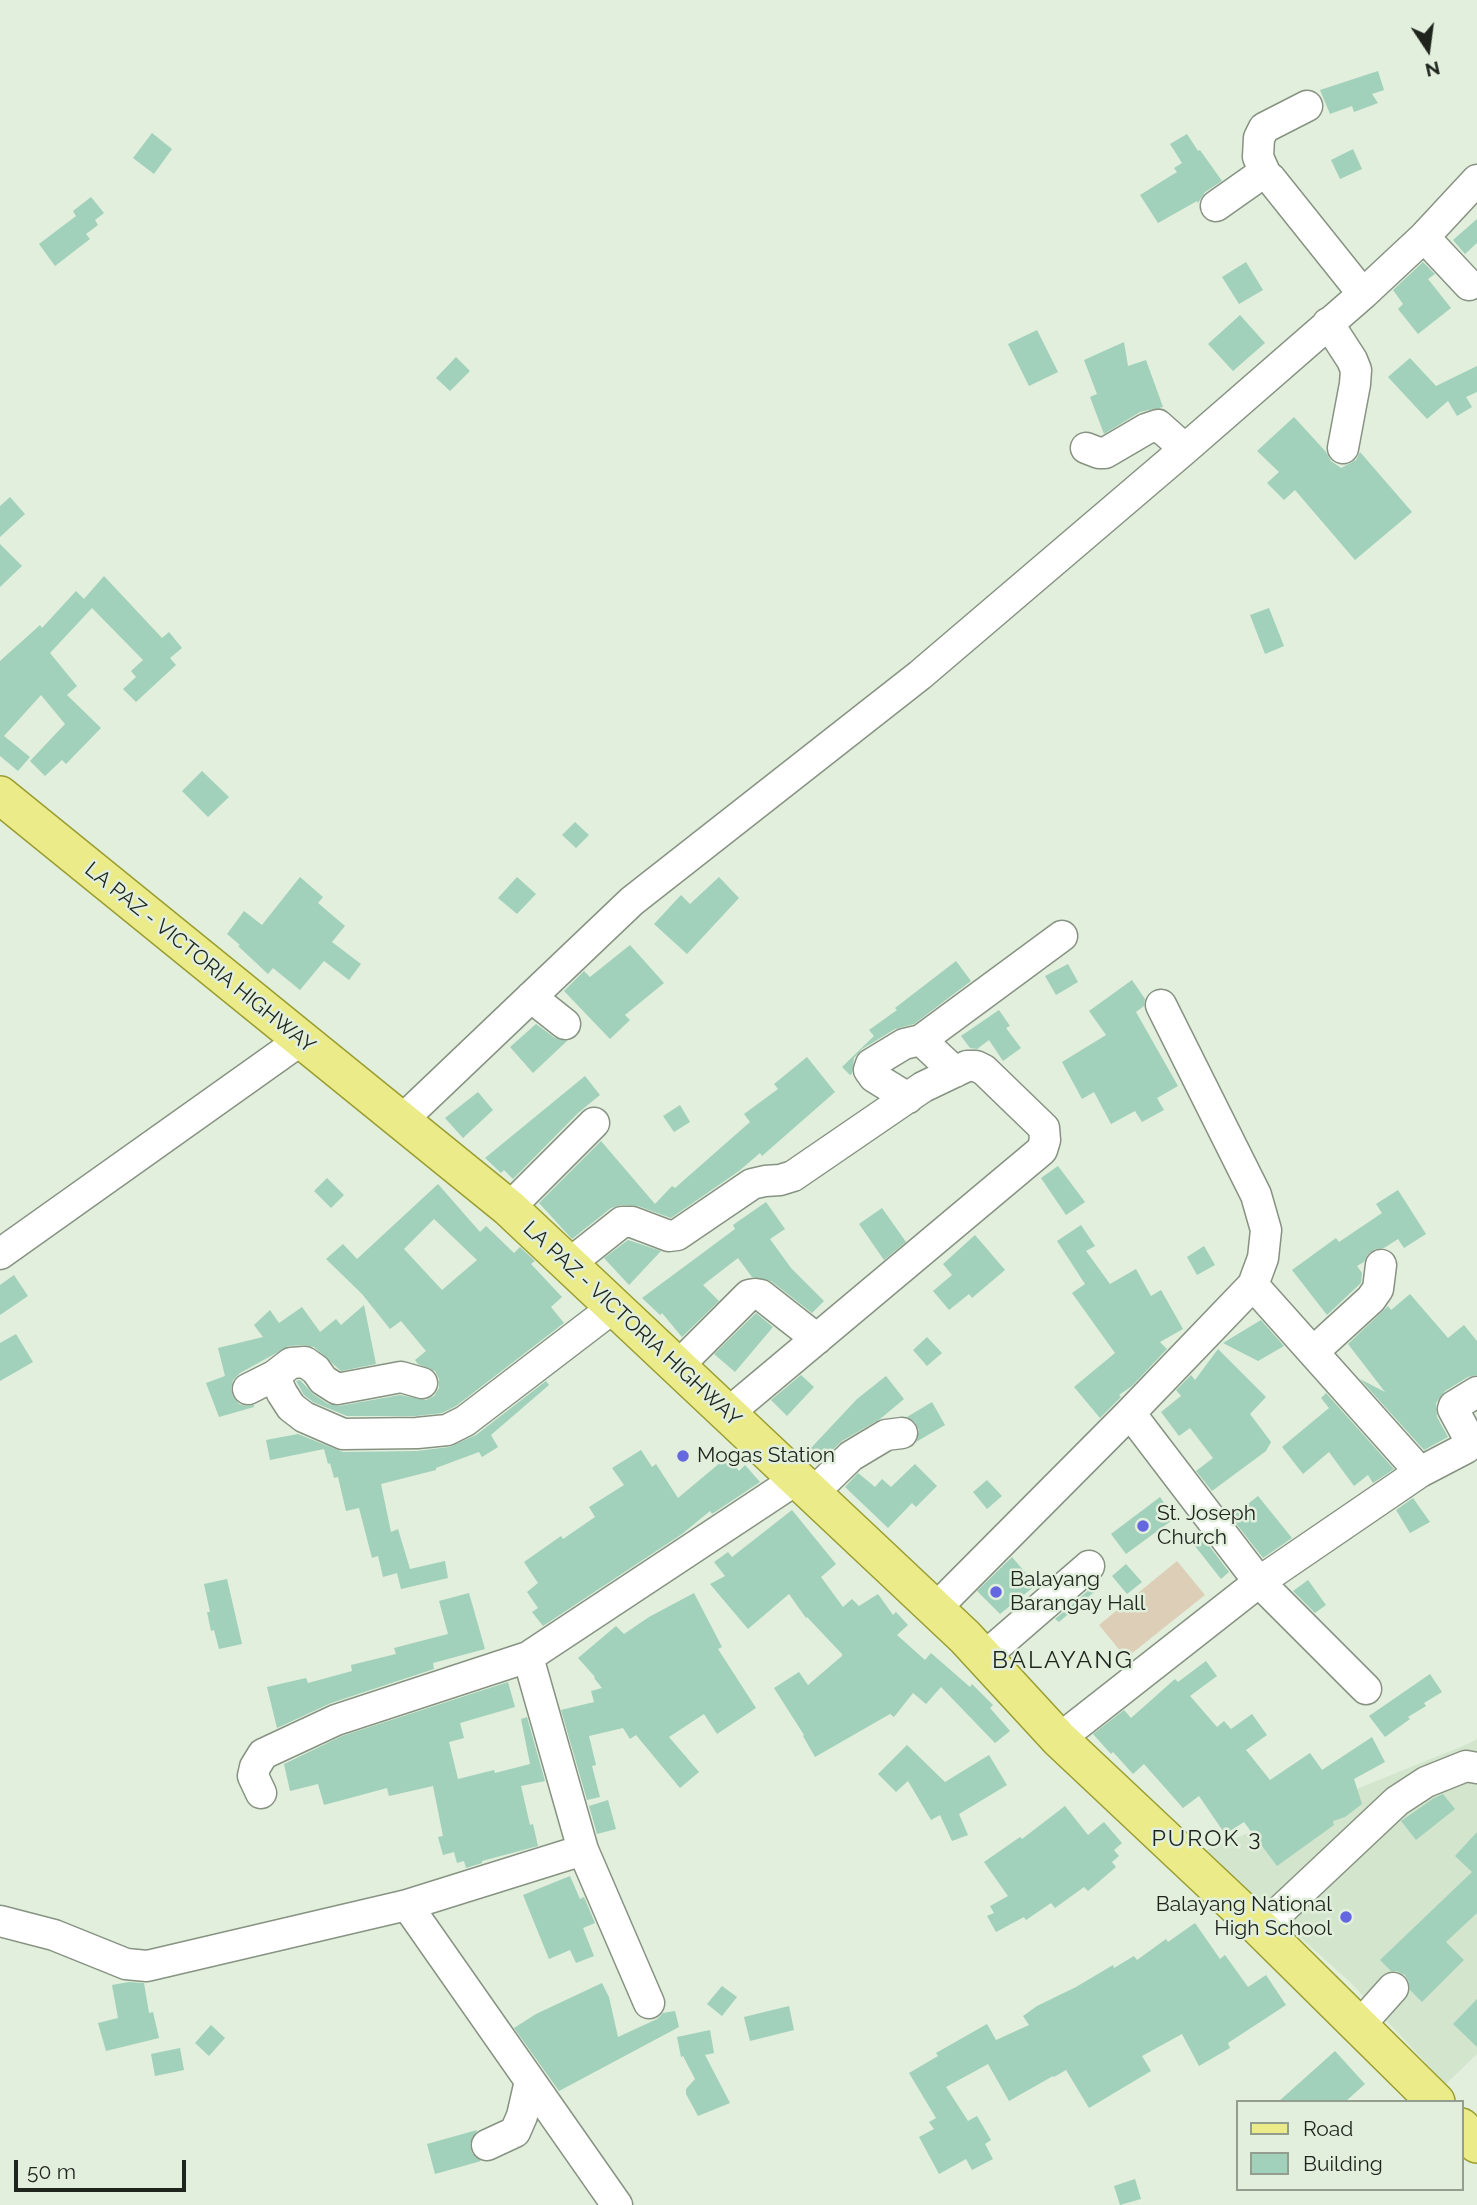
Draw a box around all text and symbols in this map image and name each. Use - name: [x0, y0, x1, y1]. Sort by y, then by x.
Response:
- north arrow: [1393, 14, 1463, 84]
- text: N: [1423, 57, 1442, 82]
- street label: LA PAZ - VICTORIA HIGHWAY: [80, 857, 320, 1059]
- street label: LA PAZ - VICTORIA HIGHWAY: [518, 1216, 746, 1432]
- place label: Mogas Station: [697, 1443, 835, 1469]
- marker: Mogas Station: [675, 1448, 691, 1464]
- place label: St. Joseph Church: [1157, 1501, 1256, 1551]
- marker: St. Joseph Church: [1135, 1518, 1151, 1534]
- place label: Balayang Barangay Hall: [1010, 1567, 1146, 1617]
- marker: Balayang Barangay Hall: [988, 1584, 1004, 1600]
- district label: BALAYANG: [993, 1647, 1133, 1675]
- district label: PUROK 3: [1152, 1825, 1262, 1853]
- place label: Balayang National High School: [1156, 1892, 1332, 1942]
- marker: Balayang National High School: [1338, 1909, 1354, 1925]
- legend: [1236, 2100, 1463, 2191]
- text: Road: [1303, 2116, 1353, 2141]
- scale bar: [18, 2146, 189, 2190]
- text: Building: [1303, 2151, 1383, 2176]
- text: 50 m: [27, 2159, 76, 2184]

